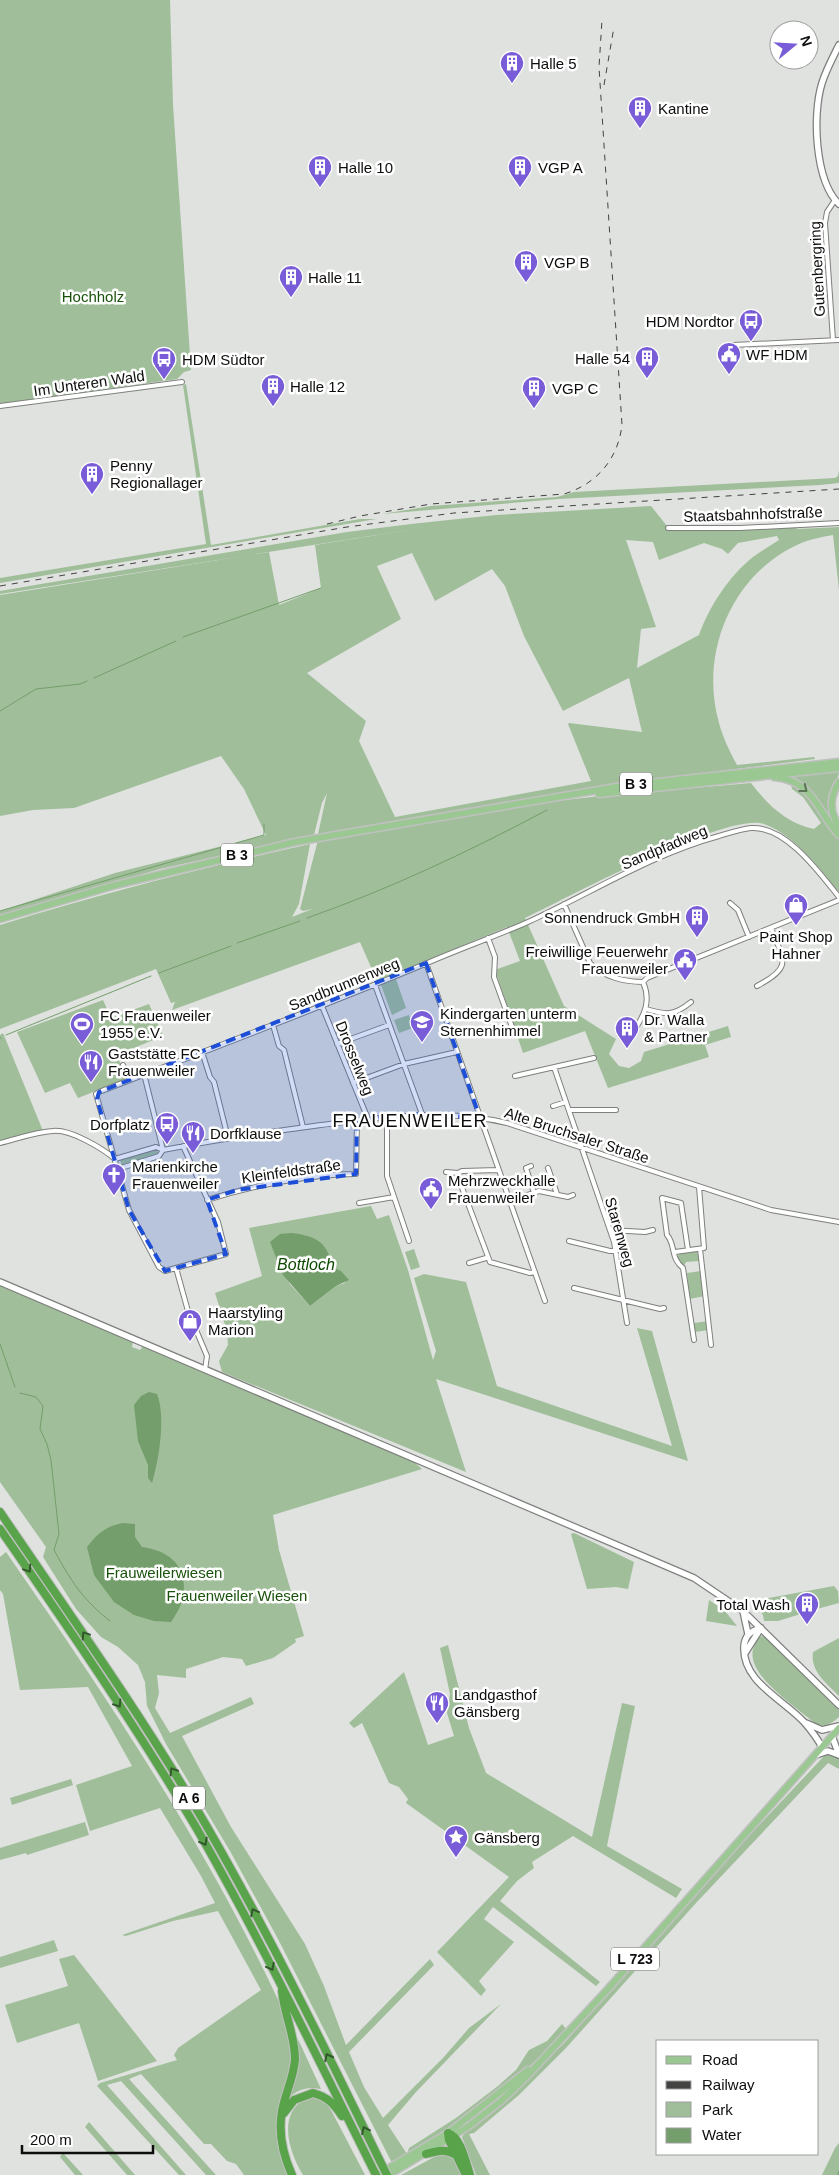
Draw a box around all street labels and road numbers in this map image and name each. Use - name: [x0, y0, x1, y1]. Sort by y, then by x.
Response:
- street label: Gutenbergring: [806, 221, 828, 317]
- street label: Im Unteren Wald: [32, 367, 146, 399]
- street label: Staatsbahnhofstraße: [683, 503, 823, 525]
- road number: B 3: [620, 772, 652, 796]
- street label: Sandpfadweg: [618, 821, 710, 873]
- road number: B 3: [221, 844, 253, 866]
- street label: Sandbrunnenweg: [286, 954, 402, 1014]
- street label: Drosselweg: [332, 1018, 378, 1098]
- street label: Alte Bruchsaler Straße: [503, 1104, 651, 1166]
- street label: Kleinfeldstraße: [240, 1156, 342, 1186]
- street label: Starenweg: [602, 1195, 638, 1269]
- road number: A 6: [173, 1786, 205, 1810]
- road number: L 723: [611, 1948, 659, 1970]

